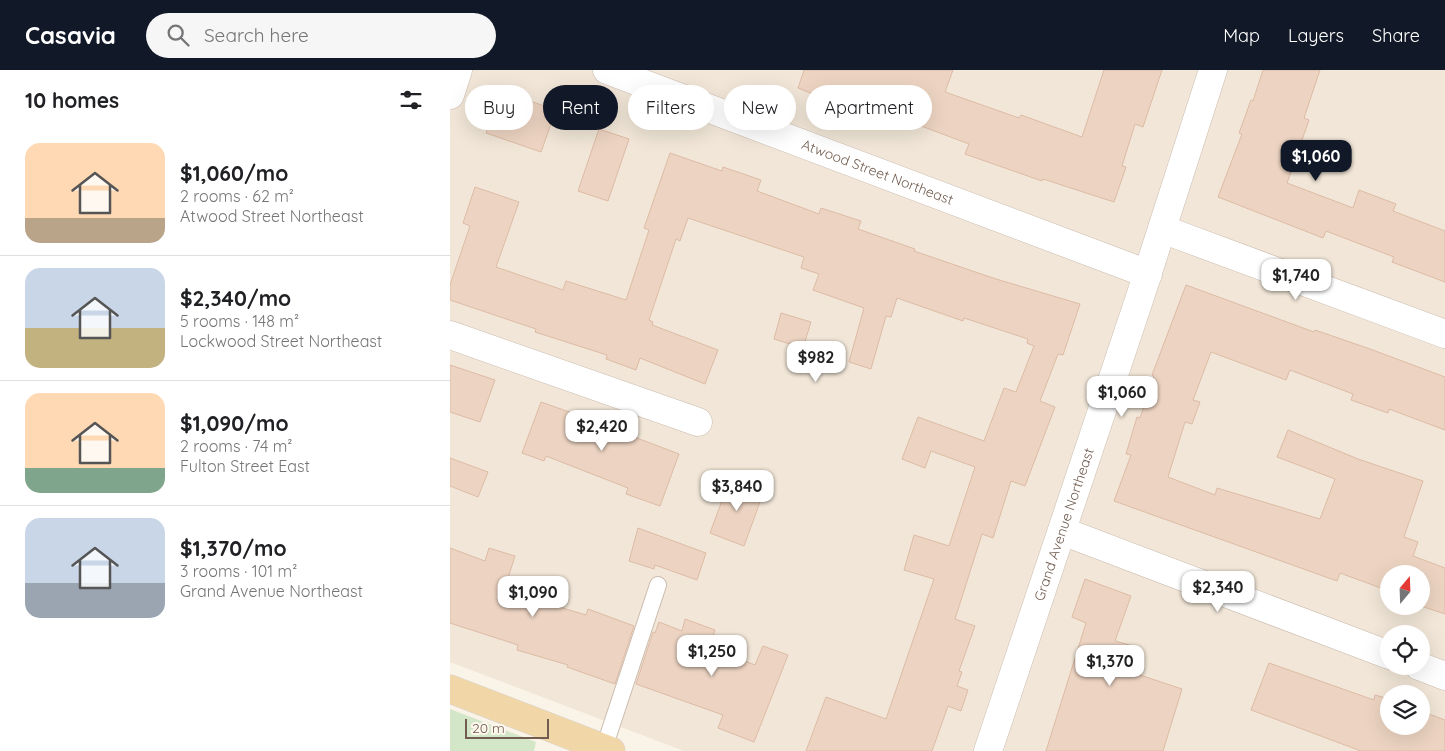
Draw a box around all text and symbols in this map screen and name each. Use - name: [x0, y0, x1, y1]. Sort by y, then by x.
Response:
- search box: [146, 13, 496, 58]
- text: Casavia: [25, 20, 116, 50]
- icon: search: [164, 21, 192, 49]
- text: Search here: [204, 23, 309, 47]
- text: Map: [1223, 24, 1260, 47]
- text: Layers: [1288, 24, 1344, 47]
- text: Share: [1372, 24, 1420, 47]
- chip: Buy: [465, 85, 533, 130]
- chip: Rent: [543, 85, 618, 130]
- chip: Filters: [628, 85, 714, 130]
- chip: New: [724, 85, 796, 130]
- chip: Apartment: [806, 85, 932, 130]
- icon: filters: [397, 86, 425, 114]
- text: 10 homes: [25, 87, 119, 113]
- street label: Atwood Street Northeast: [799, 135, 956, 209]
- pin: $1,060: [1275, 140, 1357, 182]
- text: $1,060: [1292, 146, 1340, 166]
- text: $1,060/mo: [180, 160, 288, 186]
- icon: home: [65, 163, 125, 223]
- text: 2 rooms · 62 m²: [180, 186, 294, 206]
- text: Atwood Street Northeast: [180, 206, 364, 226]
- pin: $1,740: [1255, 258, 1337, 301]
- text: $1,740: [1272, 265, 1320, 285]
- text: $2,340/mo: [180, 285, 291, 311]
- icon: home: [65, 288, 125, 348]
- text: 5 rooms · 148 m²: [180, 311, 299, 331]
- text: Lockwood Street Northeast: [180, 331, 382, 351]
- pin: $982: [786, 340, 846, 383]
- text: $982: [798, 347, 834, 367]
- pin: $1,060: [1081, 376, 1163, 418]
- text: $1,060: [1098, 382, 1146, 402]
- text: $1,090/mo: [180, 410, 289, 436]
- pin: $2,420: [561, 410, 643, 452]
- icon: home: [65, 413, 125, 473]
- text: $2,420: [576, 416, 628, 436]
- text: 2 rooms · 74 m²: [180, 436, 292, 456]
- street label: Grand Avenue Northeast: [1030, 445, 1098, 603]
- text: Fulton Street East: [180, 456, 310, 476]
- pin: $3,840: [696, 470, 778, 512]
- text: $3,840: [712, 476, 762, 496]
- text: $1,370/mo: [180, 535, 287, 561]
- icon: home: [65, 538, 125, 598]
- text: 3 rooms · 101 m²: [180, 561, 297, 581]
- north arrow: [1380, 565, 1430, 615]
- map controls: [1380, 565, 1430, 735]
- pin: $2,340: [1177, 570, 1259, 613]
- pin: $1,090: [492, 576, 574, 618]
- text: $2,340: [1193, 577, 1243, 597]
- text: Grand Avenue Northeast: [180, 581, 363, 601]
- text: $1,090: [509, 582, 557, 602]
- button: locate: [1380, 625, 1430, 675]
- pin: $1,250: [671, 634, 753, 677]
- text: $1,250: [688, 641, 736, 661]
- pin: $1,370: [1069, 644, 1151, 687]
- text: $1,370: [1086, 651, 1134, 671]
- button: layers: [1380, 685, 1430, 735]
- scale bar: [465, 716, 549, 739]
- text: 20 m: [472, 719, 505, 737]

